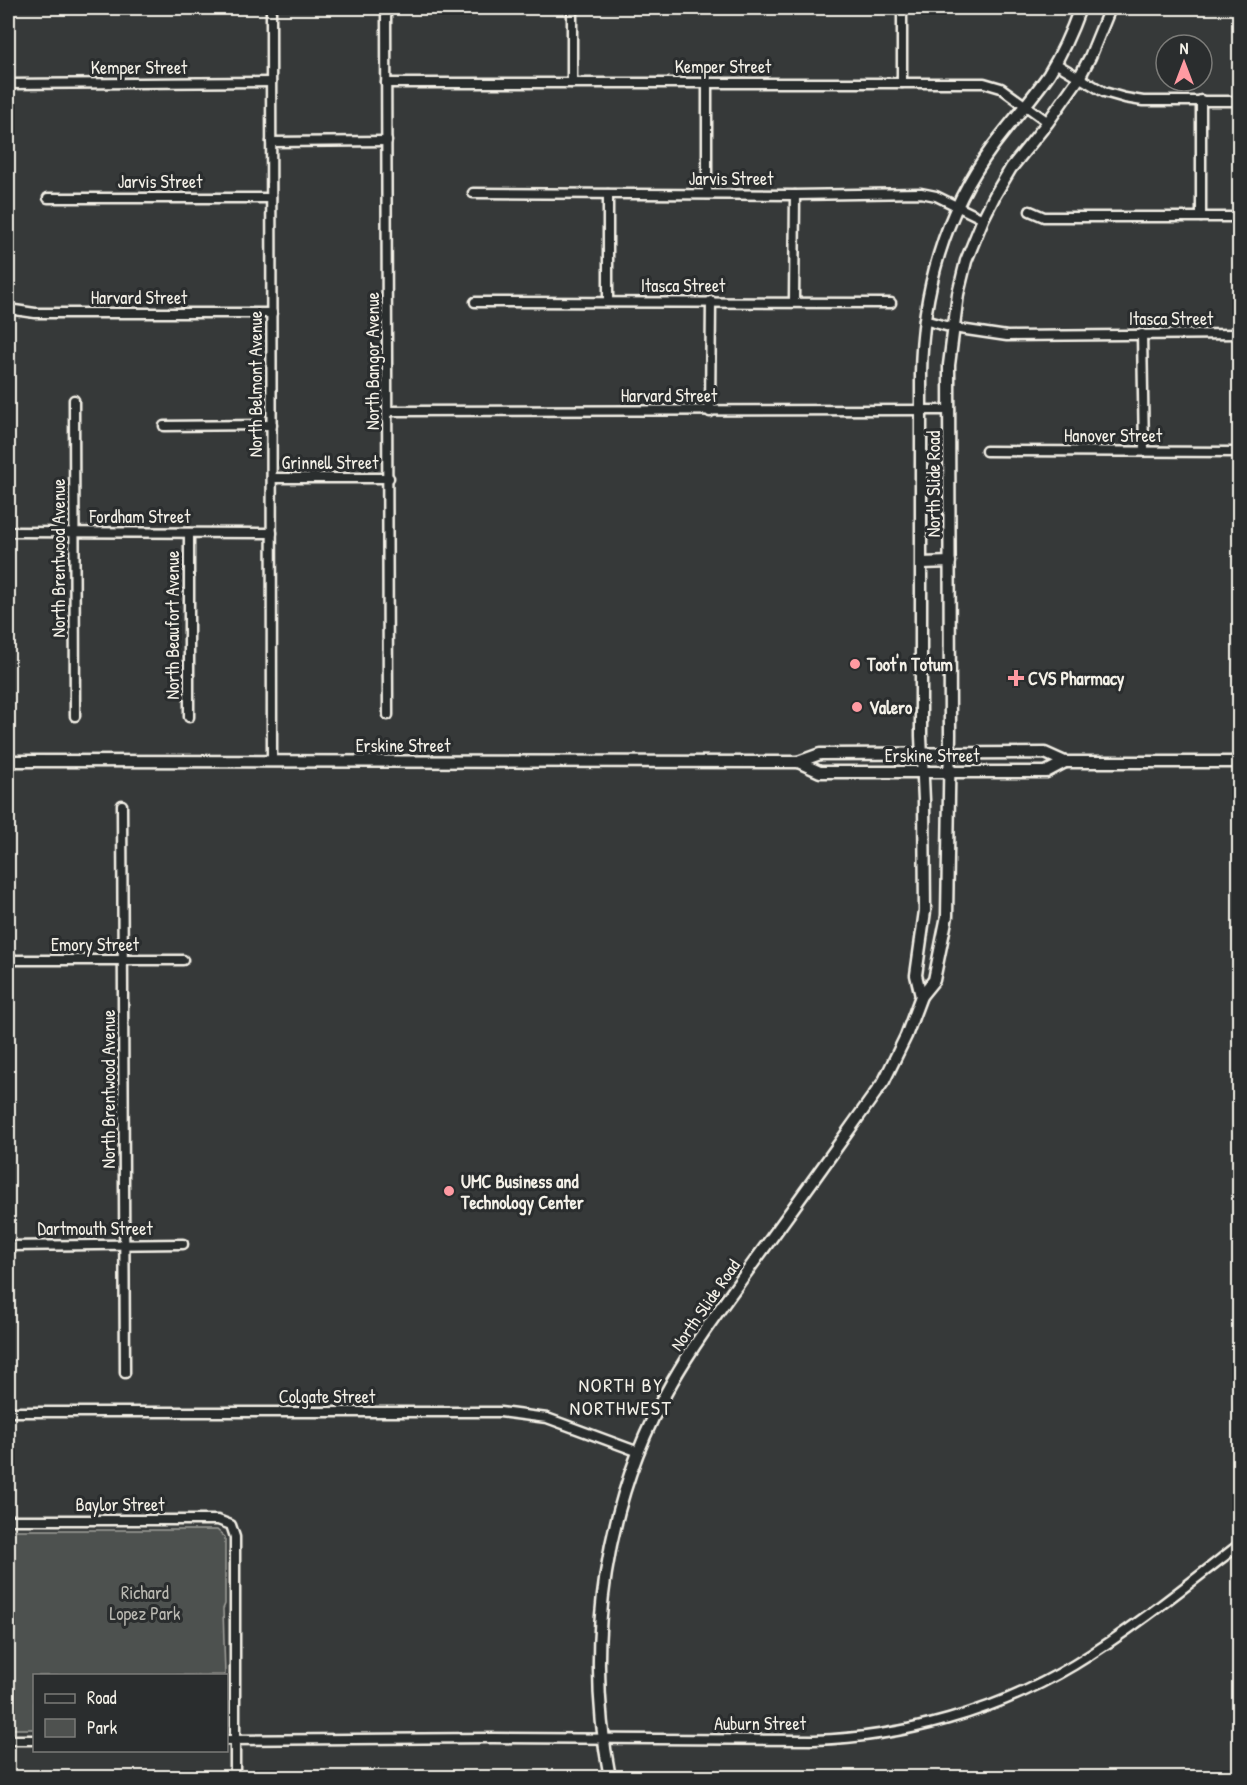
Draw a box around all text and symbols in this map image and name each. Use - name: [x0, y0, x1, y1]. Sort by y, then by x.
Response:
- north arrow: [1154, 33, 1214, 93]
- text: N: [1180, 37, 1189, 59]
- street label: Kemper Street: [675, 54, 772, 79]
- street label: Kemper Street: [91, 55, 188, 80]
- street label: Jarvis Street: [689, 166, 774, 191]
- street label: Jarvis Street: [118, 169, 203, 194]
- street label: Itasca Street: [641, 273, 726, 298]
- street label: Harvard Street: [91, 285, 188, 310]
- street label: North Bangor Avenue: [360, 292, 385, 430]
- street label: Itasca Street: [1129, 306, 1214, 331]
- street label: North Belmont Avenue: [243, 311, 268, 457]
- street label: Harvard Street: [621, 383, 718, 408]
- street label: Hanover Street: [1064, 423, 1163, 448]
- street label: North Slide Road: [921, 431, 946, 537]
- street label: Grinnell Street: [282, 450, 379, 475]
- street label: North Brentwood Avenue: [46, 479, 71, 637]
- street label: Fordham Street: [89, 504, 191, 529]
- street label: North Beaufort Avenue: [160, 551, 185, 699]
- place label: Toot'n Totum: [866, 652, 953, 677]
- marker: Toot'n Totum: [848, 657, 862, 671]
- place label: CVS Pharmacy: [1028, 666, 1125, 692]
- marker: CVS Pharmacy: [1009, 671, 1023, 685]
- place label: Valero: [869, 695, 913, 720]
- marker: Valero: [850, 700, 864, 714]
- street label: Erskine Street: [356, 733, 451, 758]
- street label: Erskine Street: [885, 743, 980, 768]
- street label: Emory Street: [51, 932, 140, 957]
- street label: North Brentwood Avenue: [96, 1010, 121, 1168]
- place label: UMC Business and Technology Center: [460, 1169, 584, 1216]
- marker: UMC Business and Technology Center: [442, 1184, 456, 1198]
- street label: Dartmouth Street: [37, 1216, 153, 1241]
- street label: North Slide Road: [664, 1254, 746, 1356]
- district label: NORTH BY NORTHWEST: [570, 1371, 672, 1421]
- street label: Colgate Street: [279, 1384, 376, 1409]
- street label: Baylor Street: [76, 1492, 165, 1517]
- park label: Richard Lopez Park: [110, 1580, 181, 1626]
- legend: [33, 1674, 228, 1752]
- text: Road: [87, 1685, 117, 1710]
- street label: Auburn Street: [714, 1711, 807, 1736]
- text: Park: [87, 1715, 118, 1740]

